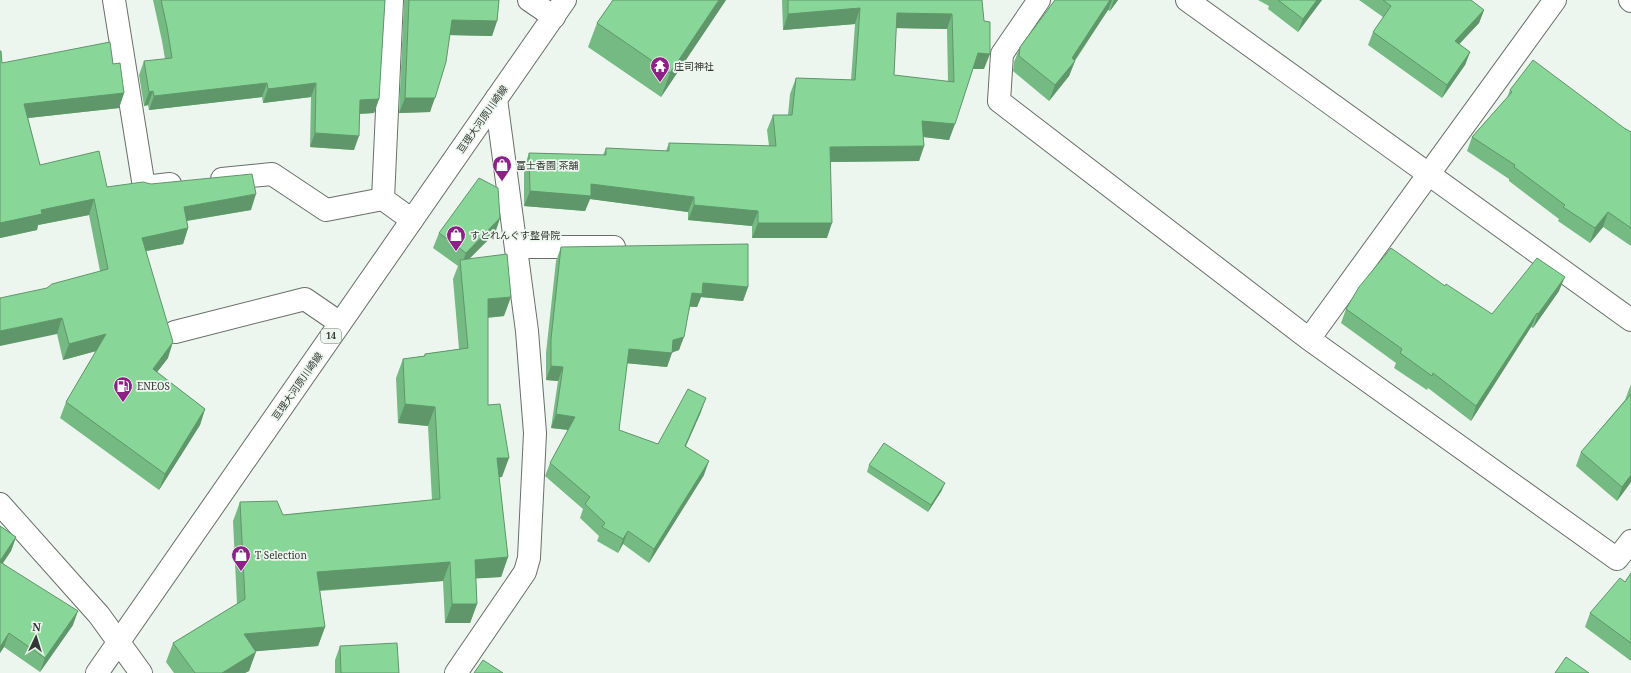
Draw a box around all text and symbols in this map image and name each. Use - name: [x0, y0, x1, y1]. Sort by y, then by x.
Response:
- temple icon: 庄司神社: [649, 55, 671, 83]
- place label: 庄司神社: [674, 59, 714, 73]
- street label: 亘理大河原川崎線: [453, 82, 511, 156]
- shop icon: 富士香園 茶舗: [491, 154, 513, 182]
- place label: 富士香園 茶舗: [516, 158, 579, 172]
- shop icon: すとれんぐす整骨院: [445, 224, 467, 252]
- place label: すとれんぐす整骨院: [470, 228, 560, 242]
- road number: 14: [321, 329, 341, 343]
- street label: 亘理大河原川崎線: [268, 349, 326, 423]
- fuel station icon: ENEOS: [112, 375, 134, 403]
- place label: ENEOS: [137, 379, 170, 393]
- shop icon: T Selection: [230, 544, 252, 572]
- place label: T Selection: [255, 548, 307, 562]
- north arrow: [16, 617, 56, 657]
- text: N: [32, 619, 42, 634]

